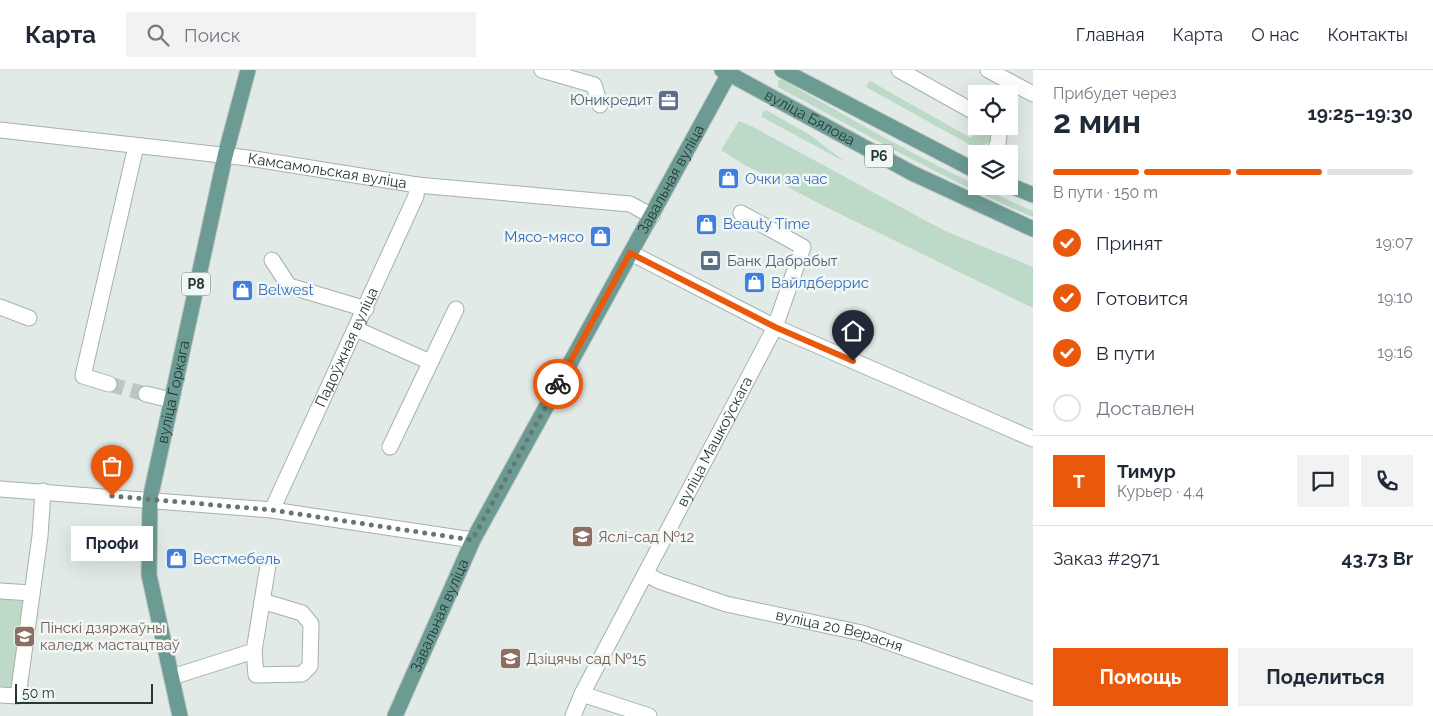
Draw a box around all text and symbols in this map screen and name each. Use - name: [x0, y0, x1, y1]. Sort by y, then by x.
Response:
- search box: [126, 12, 476, 57]
- text: Карта: [25, 20, 96, 49]
- icon: search: [144, 21, 172, 49]
- text: Поиск: [184, 24, 241, 46]
- text: Главная: [1076, 24, 1144, 45]
- text: Карта: [1172, 24, 1223, 45]
- text: О нас: [1251, 24, 1299, 45]
- text: Контакты: [1327, 24, 1408, 45]
- text: Прибудет через: [1053, 84, 1177, 103]
- map controls: [968, 85, 1018, 195]
- button: locate: [968, 85, 1018, 135]
- street label: вуліца Бялова: [762, 86, 858, 149]
- office icon: Юникредит: [657, 88, 681, 112]
- place label: Юникредит: [570, 91, 653, 109]
- text: 19:25–19:30: [1307, 102, 1413, 124]
- text: 2 мин: [1053, 103, 1141, 140]
- street label: Завальная вуліца: [634, 122, 708, 237]
- road number: Р6: [865, 144, 893, 168]
- button: layers: [968, 145, 1018, 195]
- street label: Камсамольская вуліца: [247, 149, 408, 192]
- shop icon: Очки за час: [717, 167, 741, 191]
- place label: Очки за час: [745, 170, 828, 188]
- text: В пути · 150 m: [1053, 183, 1158, 202]
- shop icon: Beauty Time: [695, 212, 719, 236]
- place label: Beauty Time: [723, 215, 810, 233]
- shop icon: Мясо-мясо: [588, 225, 612, 249]
- place label: Мясо-мясо: [504, 228, 584, 246]
- icon: check: [1053, 229, 1081, 257]
- text: Принят: [1096, 232, 1163, 254]
- text: 19:07: [1376, 233, 1413, 252]
- bank icon: Банк Дабрабыт: [699, 249, 723, 273]
- place label: Банк Дабрабыт: [727, 252, 838, 270]
- shop icon: Вайлдберрис: [743, 271, 767, 295]
- road number: Р8: [182, 272, 210, 295]
- place label: Вайлдберрис: [771, 274, 869, 292]
- shop icon: Belwest: [230, 278, 254, 302]
- place label: Belwest: [258, 281, 314, 299]
- icon: check: [1053, 284, 1081, 312]
- street label: Падоўжная вуліца: [311, 285, 382, 410]
- text: Готовится: [1096, 287, 1188, 309]
- text: 19:10: [1377, 288, 1413, 307]
- pin: [832, 310, 874, 361]
- icon: home: [839, 317, 867, 345]
- street label: вуліца Горкага: [153, 339, 193, 445]
- icon: check: [1053, 339, 1081, 367]
- text: В пути: [1096, 342, 1155, 364]
- text: 19:16: [1377, 343, 1413, 362]
- courier: [533, 359, 583, 409]
- icon: bike: [544, 370, 572, 398]
- street label: вуліца Машкоўскага: [673, 373, 756, 510]
- text: Доставлен: [1096, 397, 1195, 419]
- pin: [91, 445, 133, 496]
- icon: bag: [98, 452, 126, 480]
- button: chat: [1297, 455, 1349, 507]
- button: phone: [1361, 455, 1413, 507]
- text: Тимур: [1117, 460, 1176, 482]
- text: Т: [1073, 470, 1085, 492]
- text: Курьер · 4.4: [1117, 482, 1204, 501]
- school or university icon: Яслі-сад №12: [570, 525, 594, 549]
- callout: Профи: [71, 526, 153, 561]
- place label: Яслі-сад №12: [598, 528, 694, 546]
- text: Профи: [85, 534, 139, 553]
- shop icon: Вестмебель: [165, 547, 189, 571]
- text: Заказ #2971: [1053, 547, 1160, 569]
- text: 43.73 Br: [1342, 547, 1413, 569]
- place label: Вестмебель: [193, 550, 280, 568]
- street label: Завальная вуліца: [407, 556, 472, 675]
- street label: вуліца 20 Верасня: [774, 606, 905, 656]
- place label: Пінскі дзяржаўны каледж мастацтваў: [40, 619, 180, 654]
- school or university icon: Пінскі дзяржаўны каледж мастацтваў: [12, 625, 36, 649]
- school or university icon: Дзіцячы сад №15: [498, 647, 522, 671]
- button: Помощь: [1053, 648, 1228, 706]
- button: Поделиться: [1238, 648, 1413, 706]
- place label: Дзіцячы сад №15: [526, 650, 646, 668]
- scale bar: [15, 681, 152, 704]
- text: 50 m: [22, 685, 55, 701]

